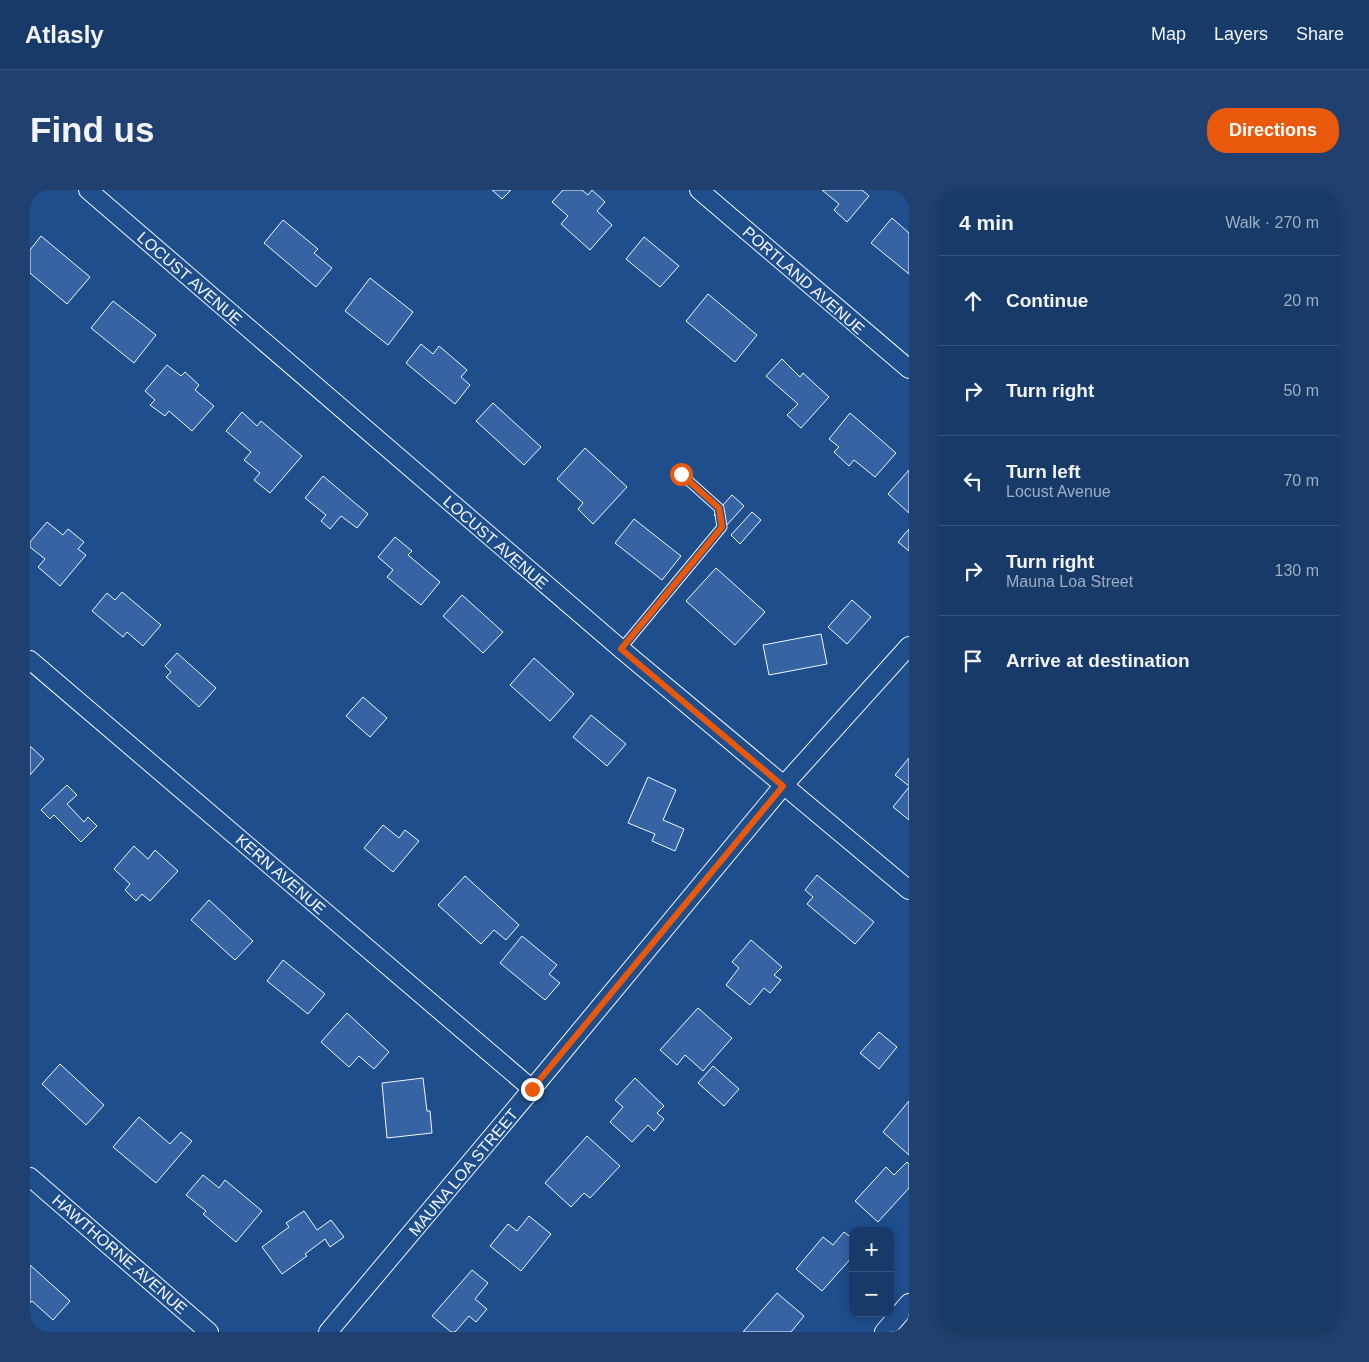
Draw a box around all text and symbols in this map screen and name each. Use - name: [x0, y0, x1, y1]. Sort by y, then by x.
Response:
- text: Atlasly: [25, 21, 104, 48]
- text: Map: [1151, 24, 1186, 44]
- text: Layers: [1214, 24, 1268, 44]
- text: Share: [1296, 24, 1344, 44]
- button: Directions: [1207, 108, 1339, 153]
- text: Find us: [30, 110, 154, 149]
- text: 4 min: [959, 211, 1014, 234]
- text: Walk · 270 m: [1225, 214, 1319, 231]
- street label: PORTLAND AVENUE: [740, 223, 868, 338]
- street label: LOCUST AVENUE: [134, 228, 245, 328]
- icon: ahead: [959, 287, 987, 315]
- text: Continue: [1006, 290, 1088, 311]
- text: 20 m: [1283, 292, 1319, 309]
- icon: right: [959, 377, 987, 405]
- text: Turn right: [1006, 380, 1094, 401]
- text: 50 m: [1283, 382, 1319, 399]
- text: Turn left: [1006, 461, 1081, 482]
- route start: [670, 463, 693, 486]
- icon: left: [959, 467, 987, 495]
- text: 70 m: [1283, 472, 1319, 489]
- text: Locust Avenue: [1006, 483, 1111, 500]
- street label: LOCUST AVENUE: [440, 492, 551, 592]
- text: Turn right: [1006, 551, 1094, 572]
- icon: right: [959, 557, 987, 585]
- text: 130 m: [1275, 562, 1319, 579]
- text: Mauna Loa Street: [1006, 573, 1133, 590]
- icon: arrive: [959, 647, 987, 675]
- text: Arrive at destination: [1006, 650, 1190, 671]
- street label: KERN AVENUE: [233, 831, 329, 918]
- route end: [521, 1078, 544, 1101]
- street label: MAUNA LOA STREET: [405, 1105, 521, 1239]
- street label: HAWTHORNE AVENUE: [49, 1191, 190, 1317]
- map controls: [849, 1227, 894, 1317]
- button: +: [849, 1227, 894, 1272]
- button: −: [849, 1272, 894, 1317]

